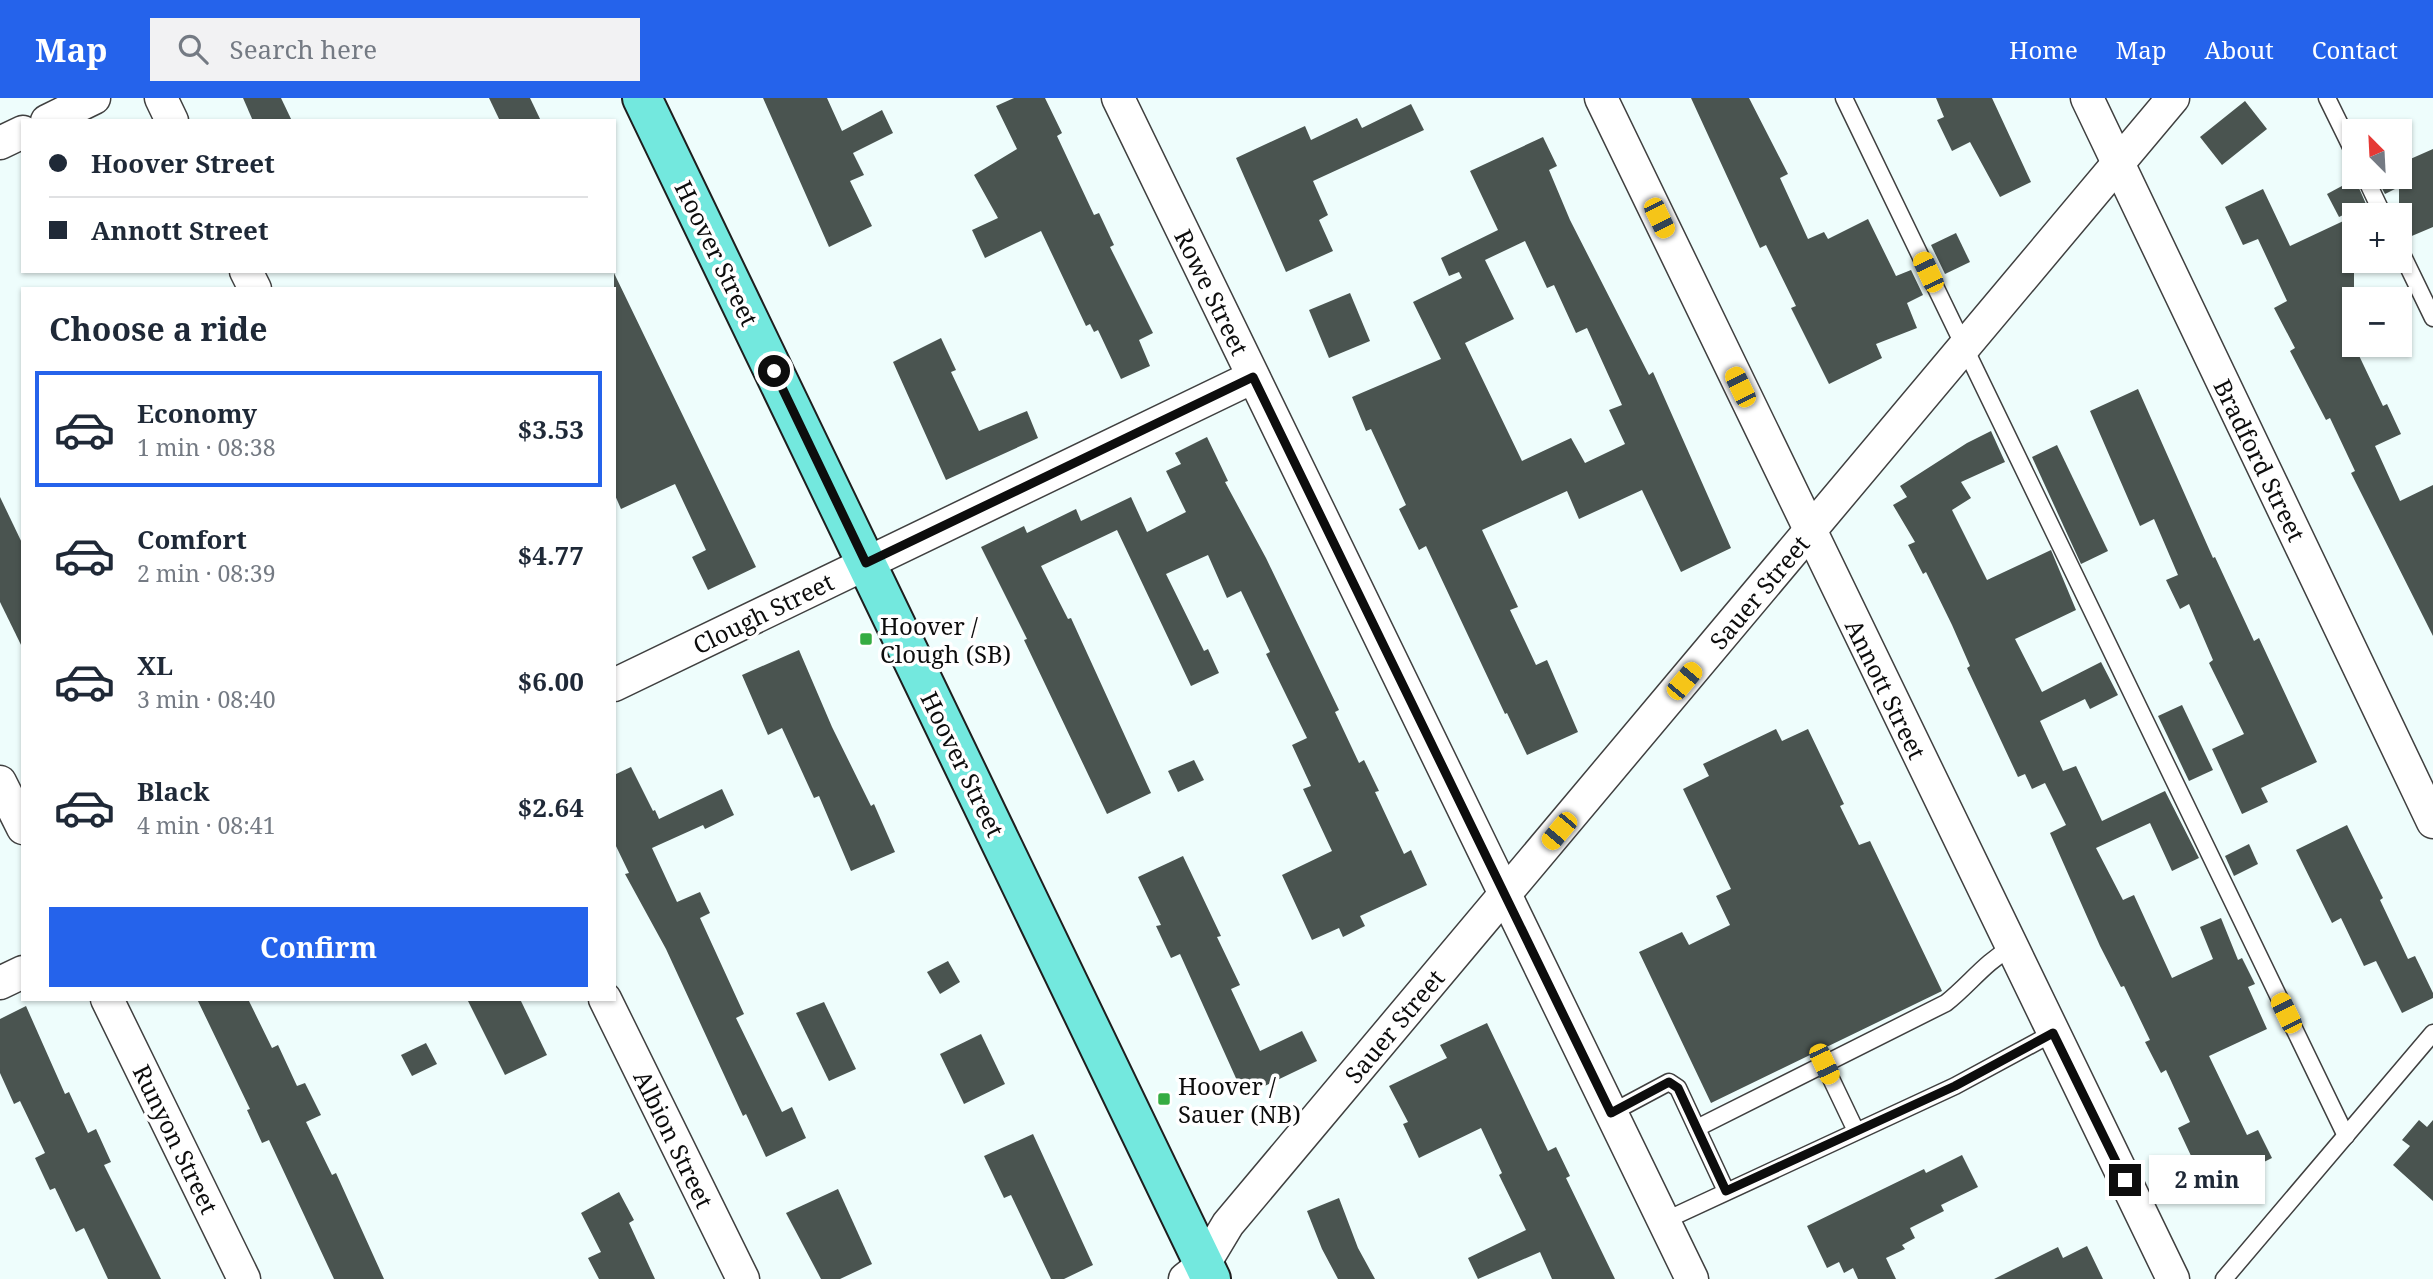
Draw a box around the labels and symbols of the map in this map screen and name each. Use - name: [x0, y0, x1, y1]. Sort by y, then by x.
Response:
- north arrow: [2342, 119, 2412, 189]
- street label: Hoover Street: [668, 175, 766, 331]
- car: [1641, 195, 1678, 241]
- street label: Rowe Street: [1167, 224, 1257, 360]
- car: [1910, 249, 1947, 295]
- route start: [758, 355, 790, 387]
- car: [1722, 364, 1759, 410]
- street label: Bradford Street: [2206, 373, 2314, 547]
- street label: Sauer Street: [1702, 528, 1816, 656]
- street label: Clough Street: [687, 565, 839, 661]
- place label: Hoover / Clough (SB): [880, 609, 1011, 670]
- street label: Annott Street: [1838, 614, 1934, 764]
- marker: Hoover / Clough (SB): [858, 631, 874, 647]
- car: [1663, 658, 1706, 704]
- street label: Hoover Street: [914, 686, 1012, 842]
- car: [1538, 808, 1581, 854]
- street label: Sauer Street: [1337, 962, 1451, 1090]
- car: [2268, 990, 2305, 1036]
- car: [1806, 1041, 1843, 1087]
- street label: Runyon Street: [126, 1059, 226, 1219]
- street label: Albion Street: [626, 1065, 722, 1213]
- place label: Hoover / Sauer (NB): [1178, 1069, 1301, 1130]
- marker: Hoover / Sauer (NB): [1156, 1091, 1172, 1107]
- callout: 2 min: [2150, 1156, 2265, 1204]
- route end: [2109, 1164, 2141, 1196]

